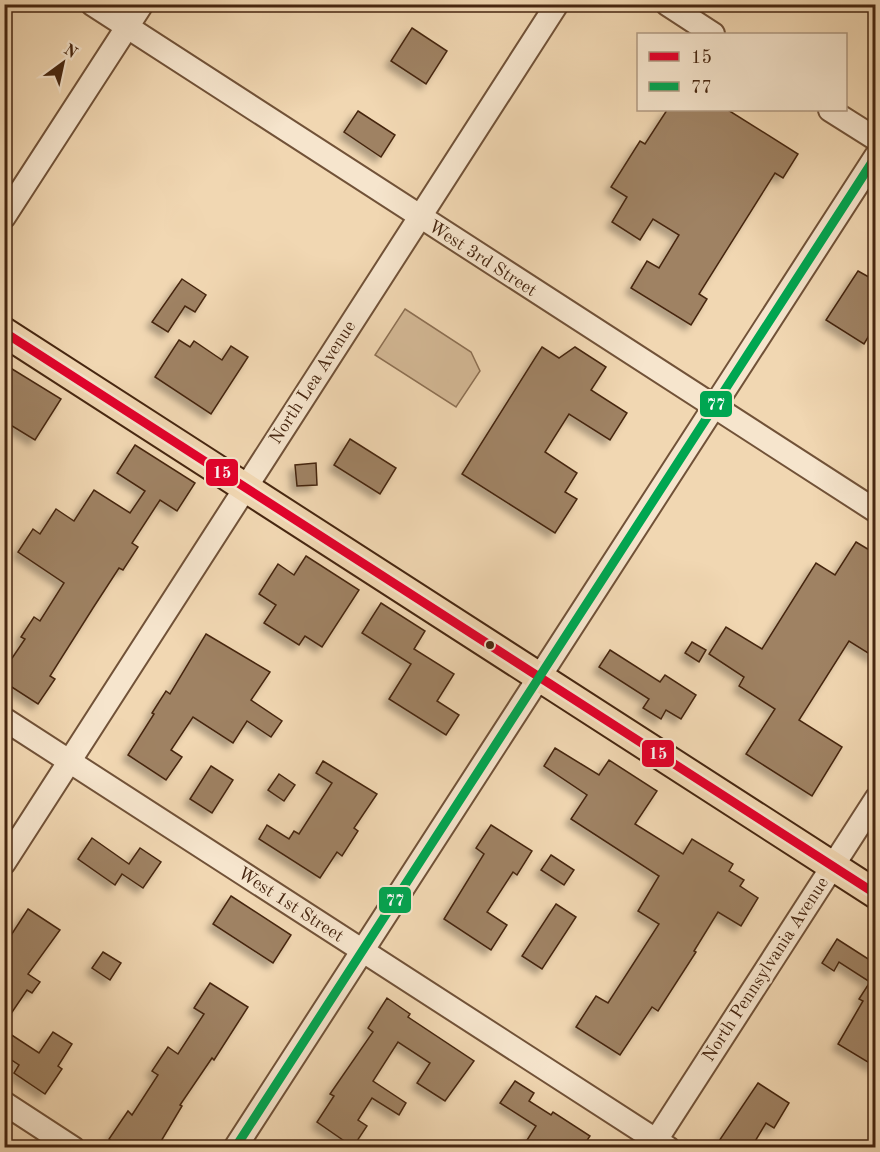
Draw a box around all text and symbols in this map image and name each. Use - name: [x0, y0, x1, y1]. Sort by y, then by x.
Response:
- north arrow: [33, 33, 93, 93]
- legend: [637, 33, 847, 111]
- text: N: [61, 42, 80, 63]
- text: 15: [691, 49, 712, 67]
- text: 77: [691, 79, 712, 97]
- street label: West 3rd Street: [425, 217, 540, 300]
- street label: North Lea Avenue: [266, 318, 359, 447]
- line badge: 77: [699, 390, 733, 418]
- text: 77: [707, 398, 725, 414]
- line badge: 15: [205, 458, 239, 487]
- text: 15: [213, 466, 231, 482]
- unlabelled marker: [484, 639, 496, 651]
- line badge: 15: [641, 739, 675, 768]
- text: 15: [649, 747, 667, 763]
- street label: West 1st Street: [234, 864, 347, 946]
- street label: North Pennsylvania Avenue: [699, 874, 832, 1065]
- line badge: 77: [378, 886, 412, 914]
- text: 77: [386, 894, 404, 910]

